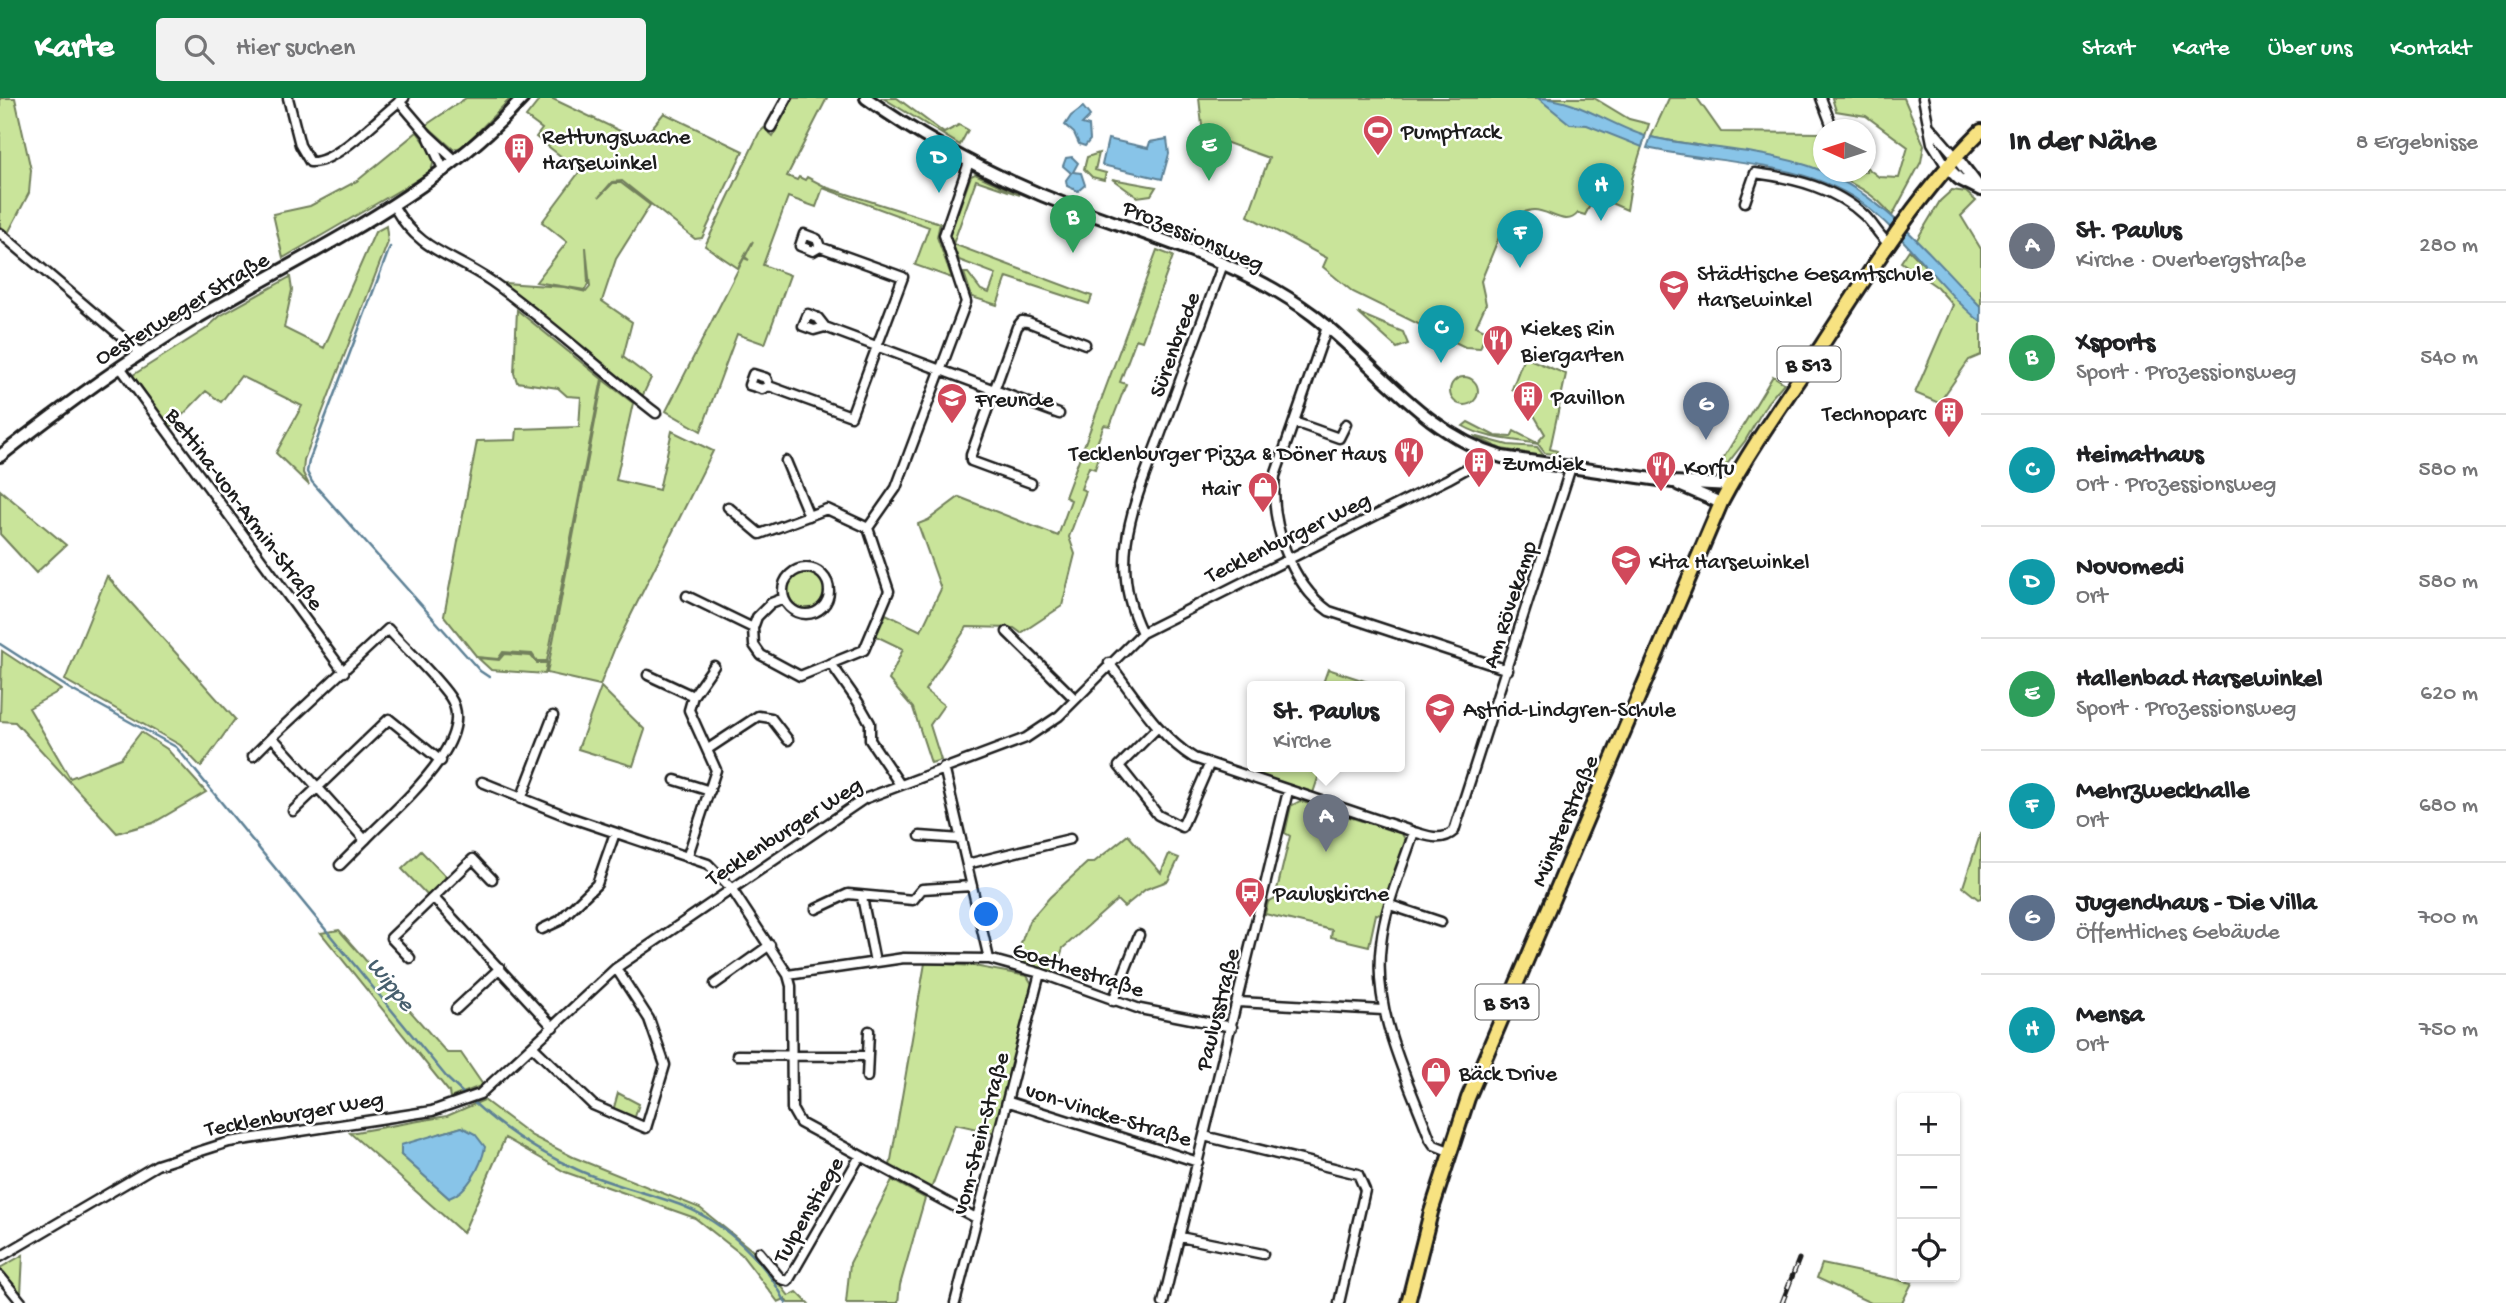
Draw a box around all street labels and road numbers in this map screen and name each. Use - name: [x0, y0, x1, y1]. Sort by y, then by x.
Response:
- street label: Prozessionsweg: [1117, 195, 1267, 279]
- street label: Oesterweger Straße: [91, 247, 276, 373]
- street label: Sürenbrede: [1145, 288, 1208, 401]
- road number: B 513: [1778, 346, 1840, 382]
- street label: Bettina-von-Armin-Straße: [158, 403, 329, 618]
- street label: Tecklenburger Weg: [1200, 487, 1376, 592]
- street label: Am Rövekamp: [1478, 538, 1545, 672]
- street label: Münsterstraße: [1526, 751, 1606, 891]
- street label: Tecklenburger Weg: [700, 772, 868, 895]
- street label: Goethestraße: [1009, 937, 1148, 1006]
- street label: Paulusstraße: [1191, 945, 1248, 1075]
- road number: B 513: [1476, 984, 1538, 1020]
- street label: vom-Stein-Straße: [948, 1048, 1017, 1218]
- street label: von-Vincke-Straße: [1021, 1078, 1196, 1155]
- street label: Tecklenburger Weg: [201, 1086, 386, 1145]
- street label: Tulpenstiege: [768, 1152, 852, 1271]

